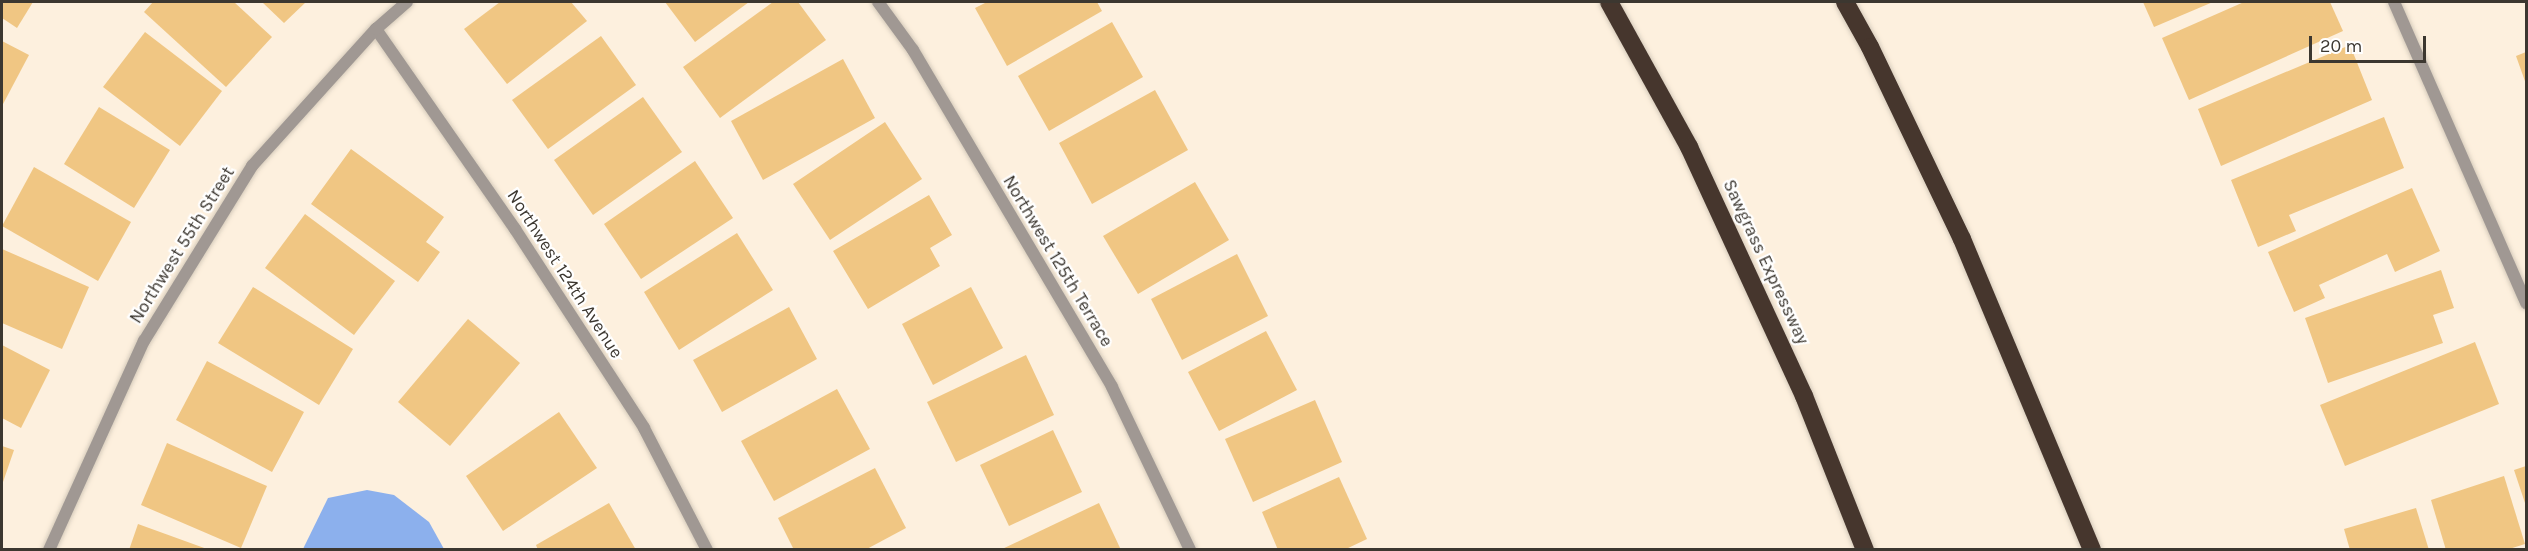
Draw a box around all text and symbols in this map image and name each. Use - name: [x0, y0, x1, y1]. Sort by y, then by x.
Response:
- scale bar: [2312, 24, 2429, 62]
- text: 20 m: [2320, 35, 2362, 57]
- street label: Northwest 55th Street: [125, 163, 239, 327]
- street label: Northwest 125th Terrace: [998, 171, 1118, 351]
- street label: Sawgrass Expressway: [1718, 176, 1814, 348]
- street label: Northwest 124th Avenue: [502, 186, 628, 362]

